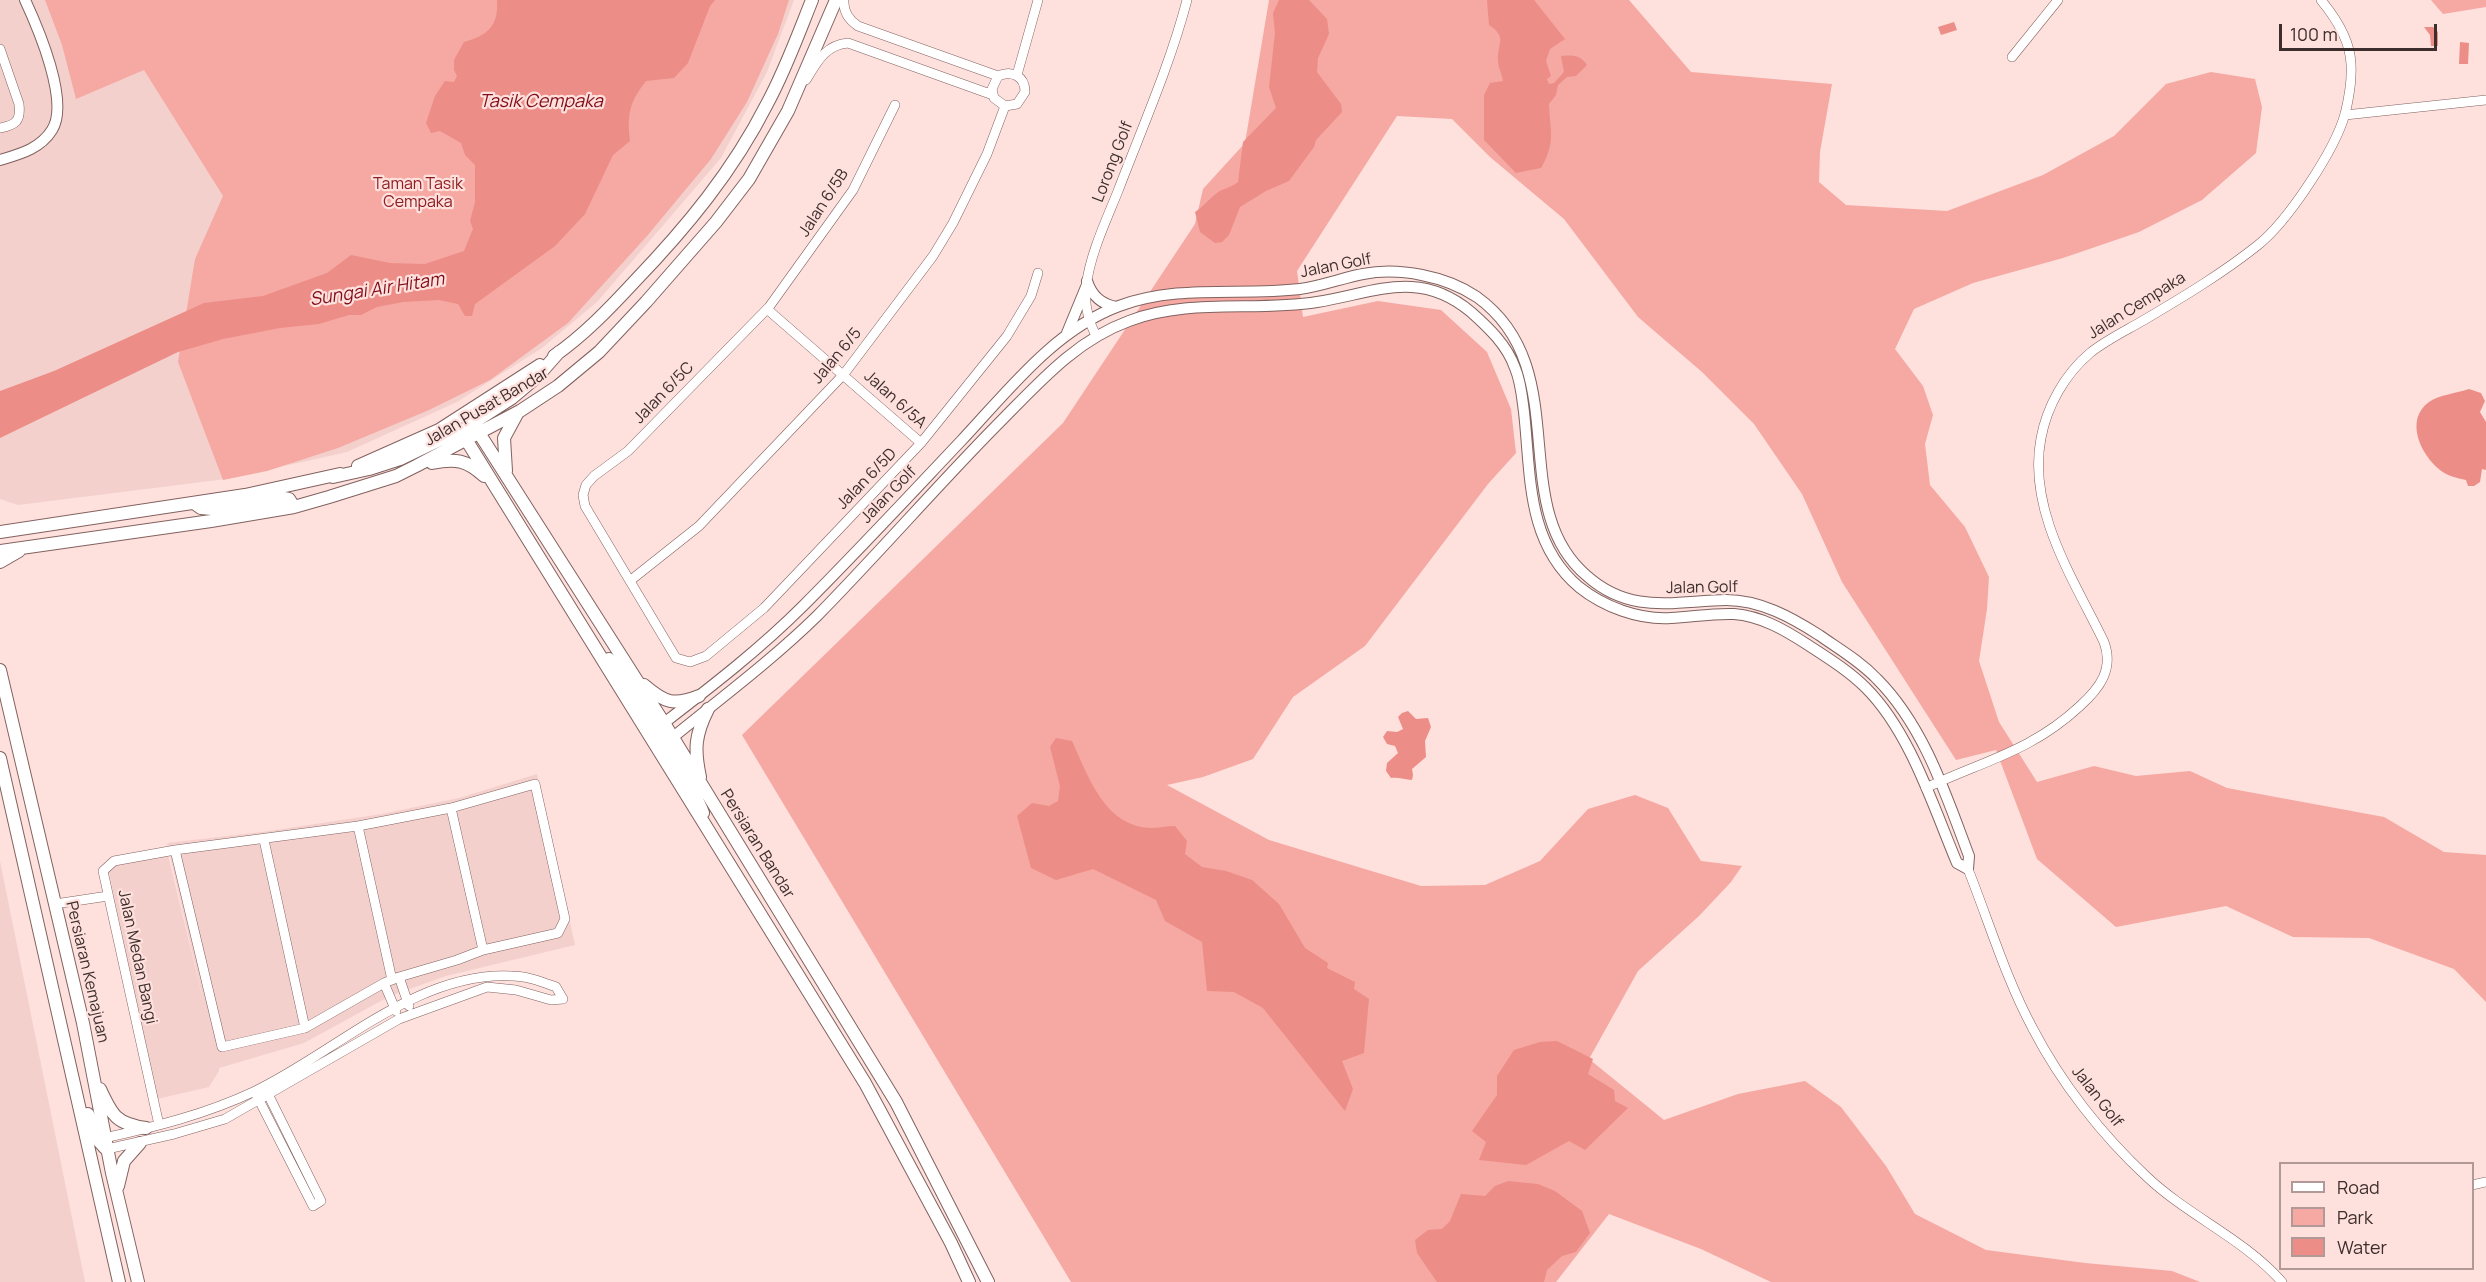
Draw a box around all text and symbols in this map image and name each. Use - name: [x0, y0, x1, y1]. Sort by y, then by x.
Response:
- scale bar: [2282, 12, 2440, 50]
- text: 100 m: [2290, 22, 2338, 46]
- water label: Tasik Cempaka: [479, 91, 603, 113]
- street label: Lorong Golf: [1089, 119, 1137, 205]
- street label: Jalan 6/5B: [795, 166, 853, 240]
- park label: Taman Tasik Cempaka: [373, 175, 463, 213]
- street label: Jalan Golf: [1299, 250, 1373, 282]
- street label: Jalan Cempaka: [2085, 268, 2189, 344]
- water label: Sungai Air Hitam: [308, 269, 446, 311]
- street label: Jalan 6/5: [808, 324, 866, 388]
- street label: Jalan 6/5C: [630, 358, 698, 428]
- street label: Jalan Pusat Bandar: [422, 364, 552, 450]
- street label: Jalan 6/5A: [860, 367, 930, 433]
- street label: Jalan 6/5D: [833, 444, 901, 514]
- street label: Jalan Golf: [857, 463, 921, 527]
- street label: Jalan Golf: [1666, 578, 1738, 598]
- street label: Persiaran Bandar: [716, 786, 798, 902]
- street label: Jalan Medan Bangi: [113, 888, 161, 1026]
- street label: Persiaran Kemajuan: [61, 899, 113, 1045]
- street label: Jalan Golf: [2067, 1063, 2127, 1131]
- legend: [2279, 1162, 2474, 1270]
- text: Road: [2337, 1175, 2380, 1199]
- text: Park: [2337, 1205, 2373, 1229]
- text: Water: [2337, 1235, 2387, 1259]

